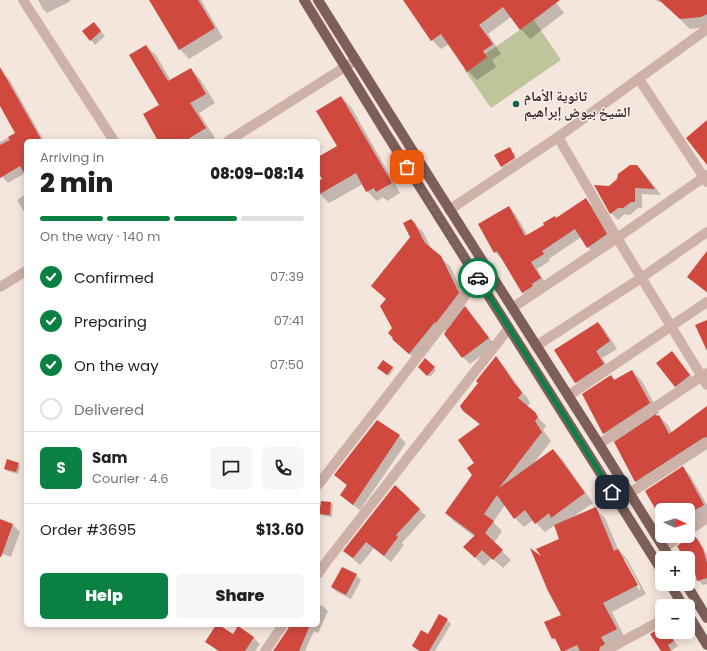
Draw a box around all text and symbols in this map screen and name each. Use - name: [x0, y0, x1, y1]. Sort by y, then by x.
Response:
- place label: ثانوية الأمام الشيخ بيوض إبراهيم: [524, 86, 631, 122]
- marker: ثانوية الأمام الشيخ بيوض إبراهيم: [511, 99, 521, 109]
- text: Arriving in: [40, 148, 104, 167]
- pin: [390, 150, 424, 184]
- icon: bag: [396, 156, 418, 178]
- text: 08:09–08:14: [210, 163, 304, 184]
- text: 2 min: [40, 165, 113, 201]
- text: On the way · 140 m: [40, 227, 160, 246]
- courier: [458, 258, 498, 298]
- icon: check: [40, 266, 62, 288]
- text: Confirmed: [74, 267, 154, 288]
- text: 07:39: [270, 267, 304, 286]
- icon: car: [467, 267, 489, 289]
- icon: check: [40, 310, 62, 332]
- text: Preparing: [74, 311, 147, 332]
- text: 07:41: [274, 311, 304, 330]
- icon: check: [40, 354, 62, 376]
- text: On the way: [74, 355, 159, 376]
- text: 07:50: [270, 355, 304, 374]
- text: Delivered: [74, 399, 144, 420]
- text: Sam: [92, 447, 127, 468]
- button: chat: [210, 447, 252, 489]
- button: phone: [262, 447, 304, 489]
- text: S: [56, 457, 66, 478]
- text: Courier · 4.6: [92, 469, 169, 488]
- pin: [595, 475, 629, 509]
- icon: home: [601, 481, 623, 503]
- north arrow: [655, 503, 695, 543]
- map controls: [655, 503, 695, 639]
- text: Order #3695: [40, 519, 136, 540]
- text: $13.60: [256, 519, 304, 540]
- button: +: [655, 551, 695, 591]
- button: Help: [40, 573, 168, 619]
- button: Share: [176, 573, 304, 619]
- button: −: [655, 599, 695, 639]

